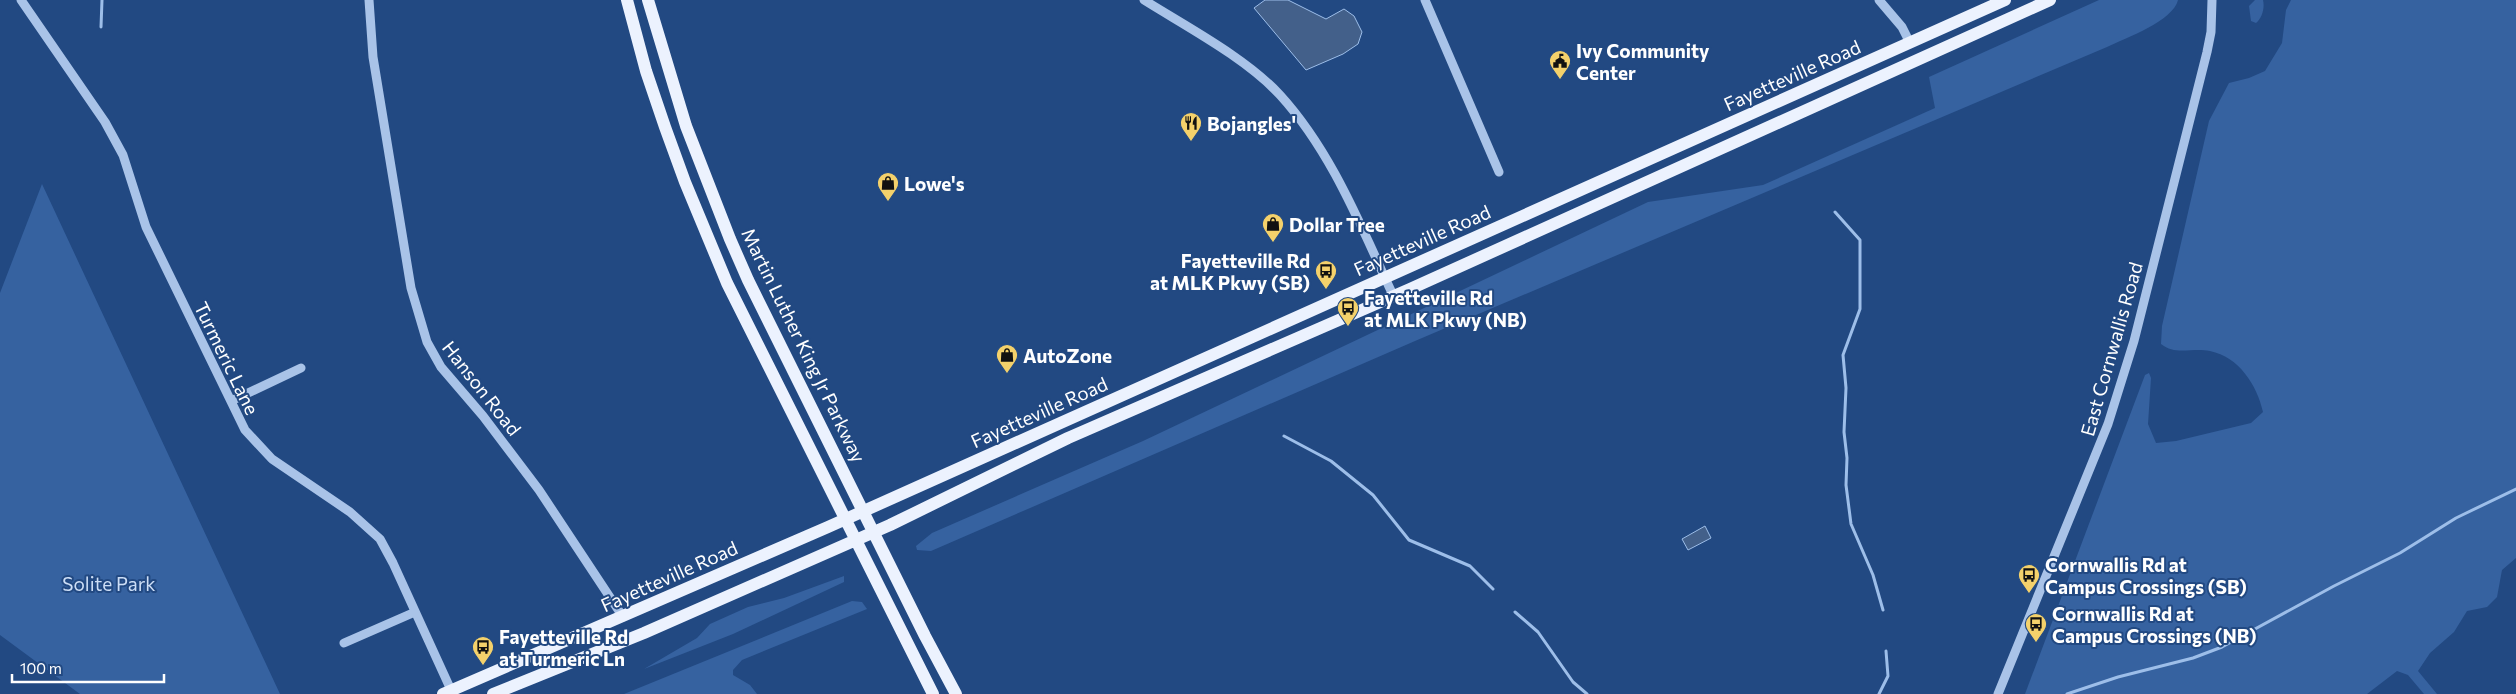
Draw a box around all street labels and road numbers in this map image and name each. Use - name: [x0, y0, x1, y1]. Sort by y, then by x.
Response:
- street label: Fayetteville Road: [1720, 35, 1864, 115]
- street label: Fayetteville Road: [1350, 200, 1494, 280]
- street label: Martin Luther King Jr Parkway: [737, 224, 871, 466]
- street label: East Cornwallis Road: [2075, 259, 2147, 439]
- street label: Turmeric Lane: [190, 298, 264, 418]
- street label: Hanson Road: [438, 336, 526, 440]
- street label: Fayetteville Road: [967, 372, 1111, 452]
- street label: Fayetteville Road: [597, 536, 741, 616]

